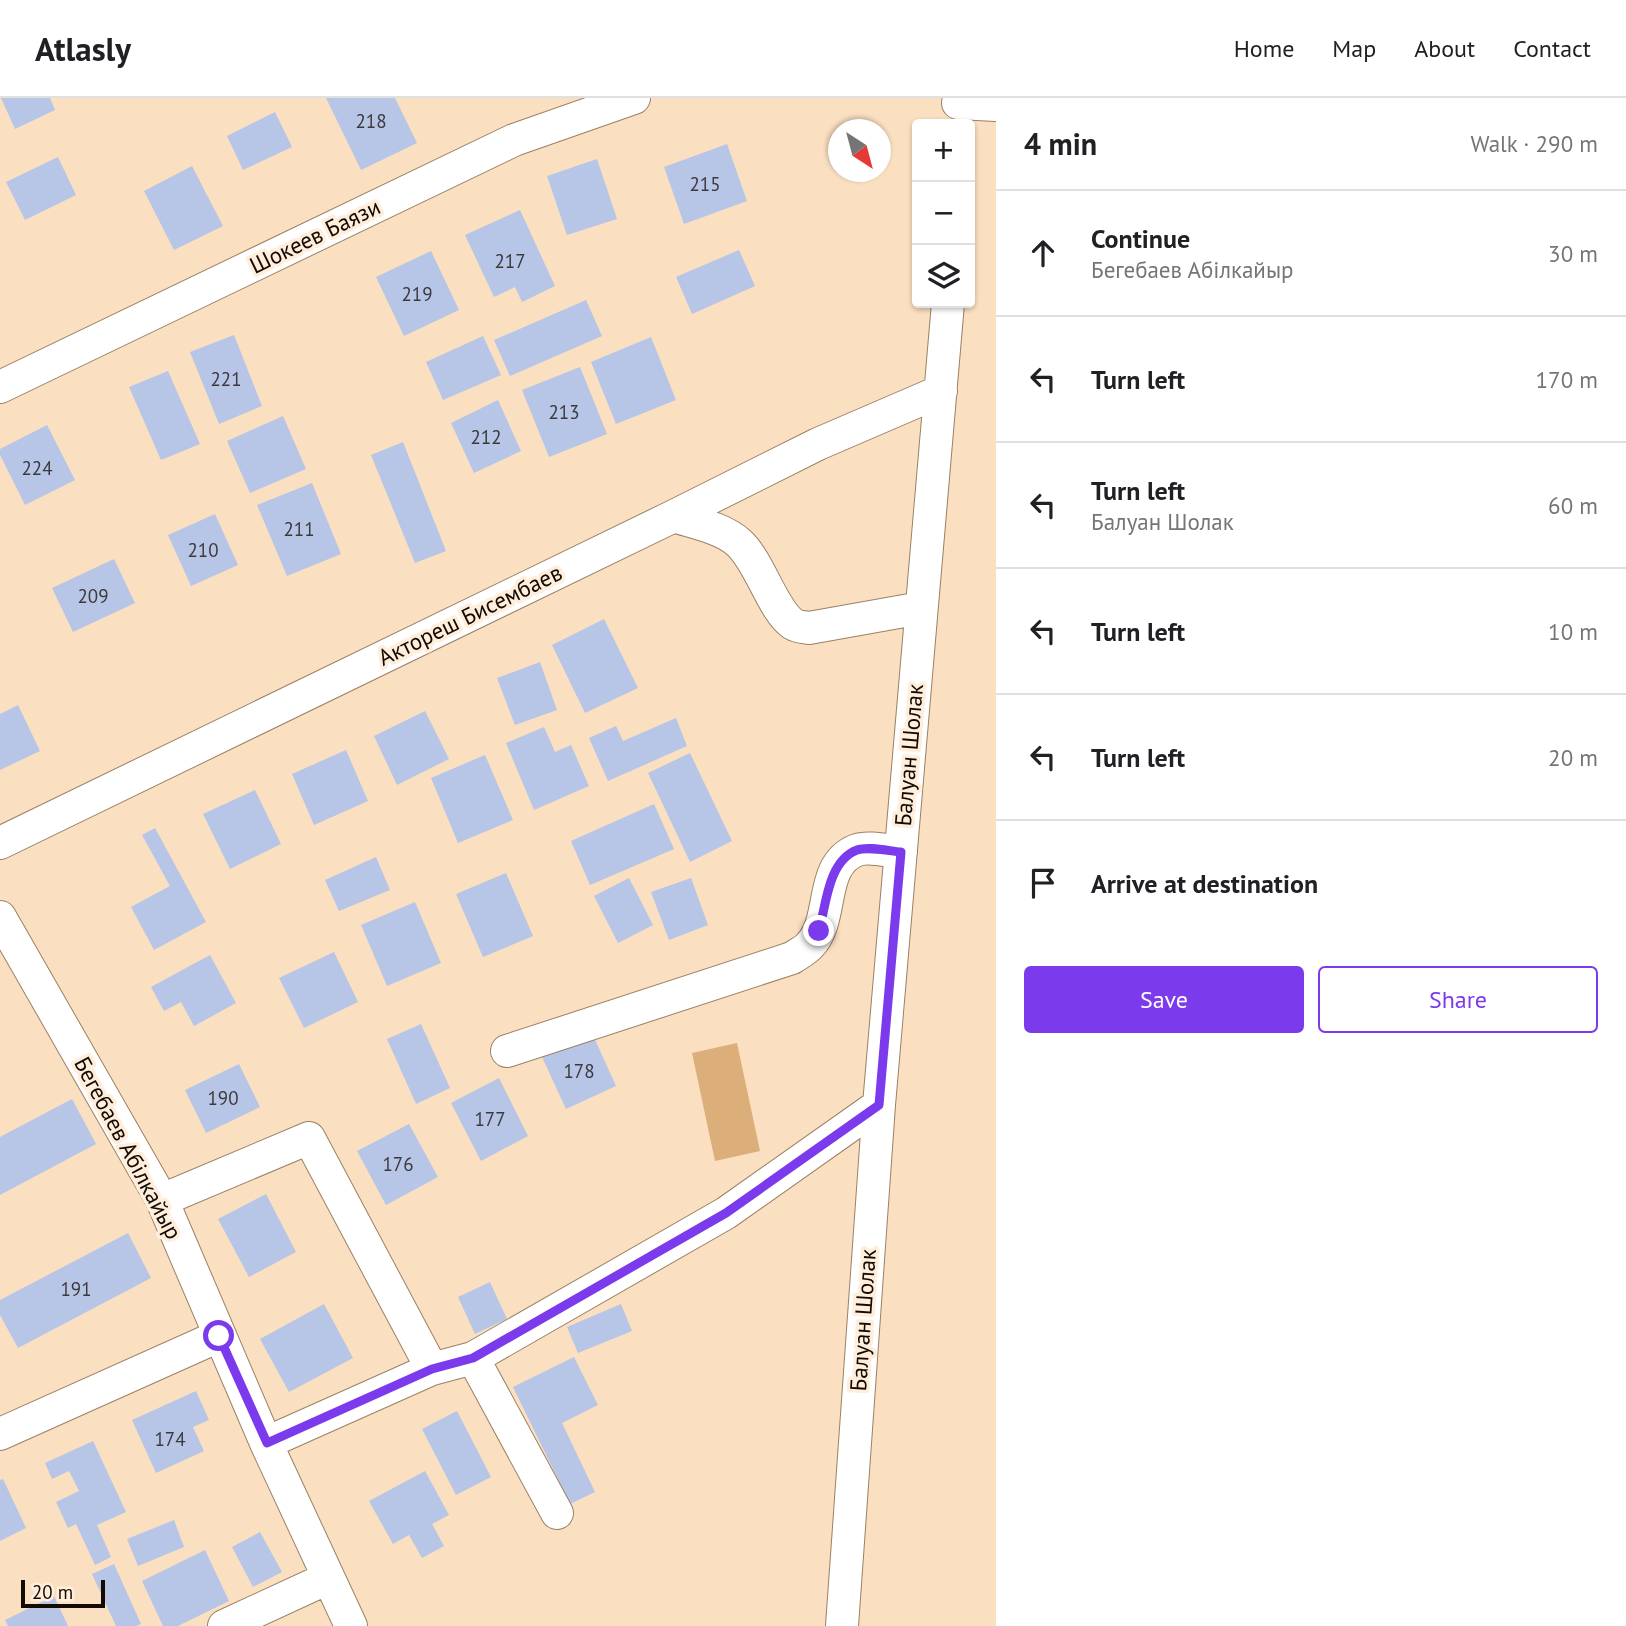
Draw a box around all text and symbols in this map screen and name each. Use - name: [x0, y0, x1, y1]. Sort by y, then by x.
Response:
- text: Atlasly: [35, 27, 131, 70]
- text: Home: [1234, 33, 1294, 64]
- text: Map: [1332, 33, 1376, 64]
- text: About: [1414, 33, 1475, 64]
- text: Contact: [1513, 33, 1591, 64]
- house number: 218: [355, 109, 387, 133]
- north arrow: [828, 119, 891, 182]
- map controls: [912, 119, 975, 308]
- button: +: [912, 119, 975, 182]
- text: 4 min: [1024, 124, 1097, 163]
- text: Walk · 290 m: [1471, 129, 1598, 158]
- house number: 215: [689, 172, 721, 196]
- button: −: [912, 182, 975, 245]
- street label: Шокеев Баязи: [245, 191, 385, 280]
- text: Continue: [1091, 222, 1190, 255]
- icon: ahead: [1024, 234, 1062, 272]
- text: 30 m: [1548, 239, 1598, 268]
- button: layers: [912, 245, 975, 308]
- house number: 217: [494, 249, 526, 273]
- text: Бегебаев Абілкайыр: [1091, 255, 1294, 284]
- house number: 219: [401, 282, 433, 306]
- icon: left: [1024, 360, 1062, 398]
- text: Turn left: [1091, 363, 1185, 396]
- text: 170 m: [1536, 365, 1598, 394]
- house number: 221: [210, 367, 242, 391]
- house number: 213: [548, 400, 580, 424]
- house number: 212: [470, 425, 502, 449]
- house number: 224: [21, 456, 53, 480]
- text: Turn left: [1091, 474, 1185, 507]
- icon: left: [1024, 486, 1062, 524]
- text: 60 m: [1548, 491, 1598, 520]
- text: Балуан Шолак: [1091, 507, 1234, 536]
- house number: 211: [283, 517, 315, 541]
- house number: 210: [187, 538, 219, 562]
- street label: Актореш Бисембаев: [373, 557, 567, 672]
- house number: 209: [77, 584, 109, 608]
- icon: left: [1024, 612, 1062, 650]
- text: Turn left: [1091, 615, 1185, 648]
- text: 10 m: [1548, 617, 1598, 646]
- street label: Балуан Шолак: [888, 683, 929, 827]
- icon: left: [1024, 738, 1062, 776]
- text: Turn left: [1091, 741, 1185, 774]
- text: 20 m: [1548, 743, 1598, 772]
- icon: arrive: [1024, 864, 1062, 902]
- text: Arrive at destination: [1091, 867, 1318, 900]
- route end: [803, 915, 834, 946]
- button: Save: [1024, 966, 1304, 1033]
- button: Share: [1318, 966, 1598, 1033]
- street label: Бегебаев Абілкайыр: [68, 1052, 189, 1244]
- house number: 178: [563, 1059, 595, 1083]
- house number: 190: [207, 1086, 239, 1110]
- house number: 177: [474, 1107, 506, 1131]
- house number: 176: [382, 1152, 414, 1176]
- street label: Балуан Шолак: [843, 1248, 882, 1392]
- house number: 191: [60, 1277, 92, 1301]
- route start: [203, 1320, 234, 1351]
- house number: 174: [154, 1427, 186, 1451]
- scale bar: [21, 1577, 105, 1609]
- text: 20 m: [32, 1580, 73, 1604]

